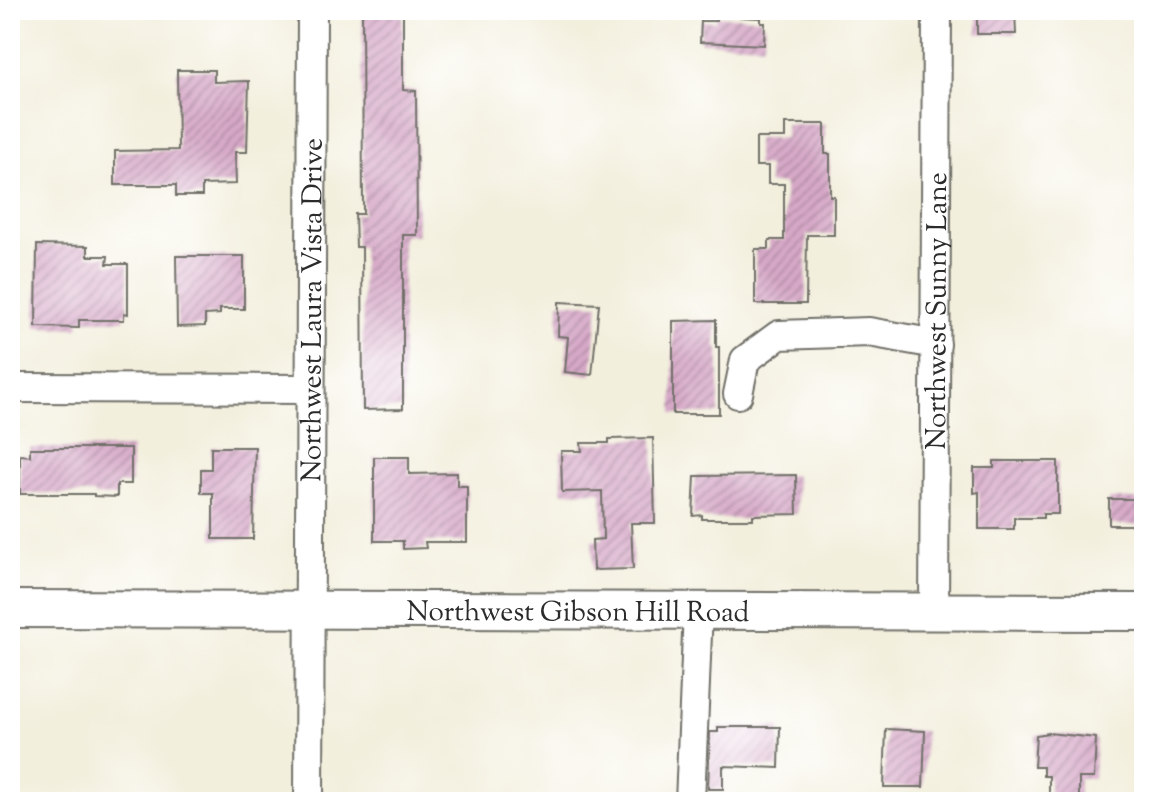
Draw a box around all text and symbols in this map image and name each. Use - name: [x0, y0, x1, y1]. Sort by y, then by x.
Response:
- street label: Northwest Laura Vista Drive: [293, 138, 335, 482]
- street label: Northwest Sunny Lane: [918, 172, 959, 450]
- street label: Northwest Gibson Hill Road: [407, 593, 750, 634]

